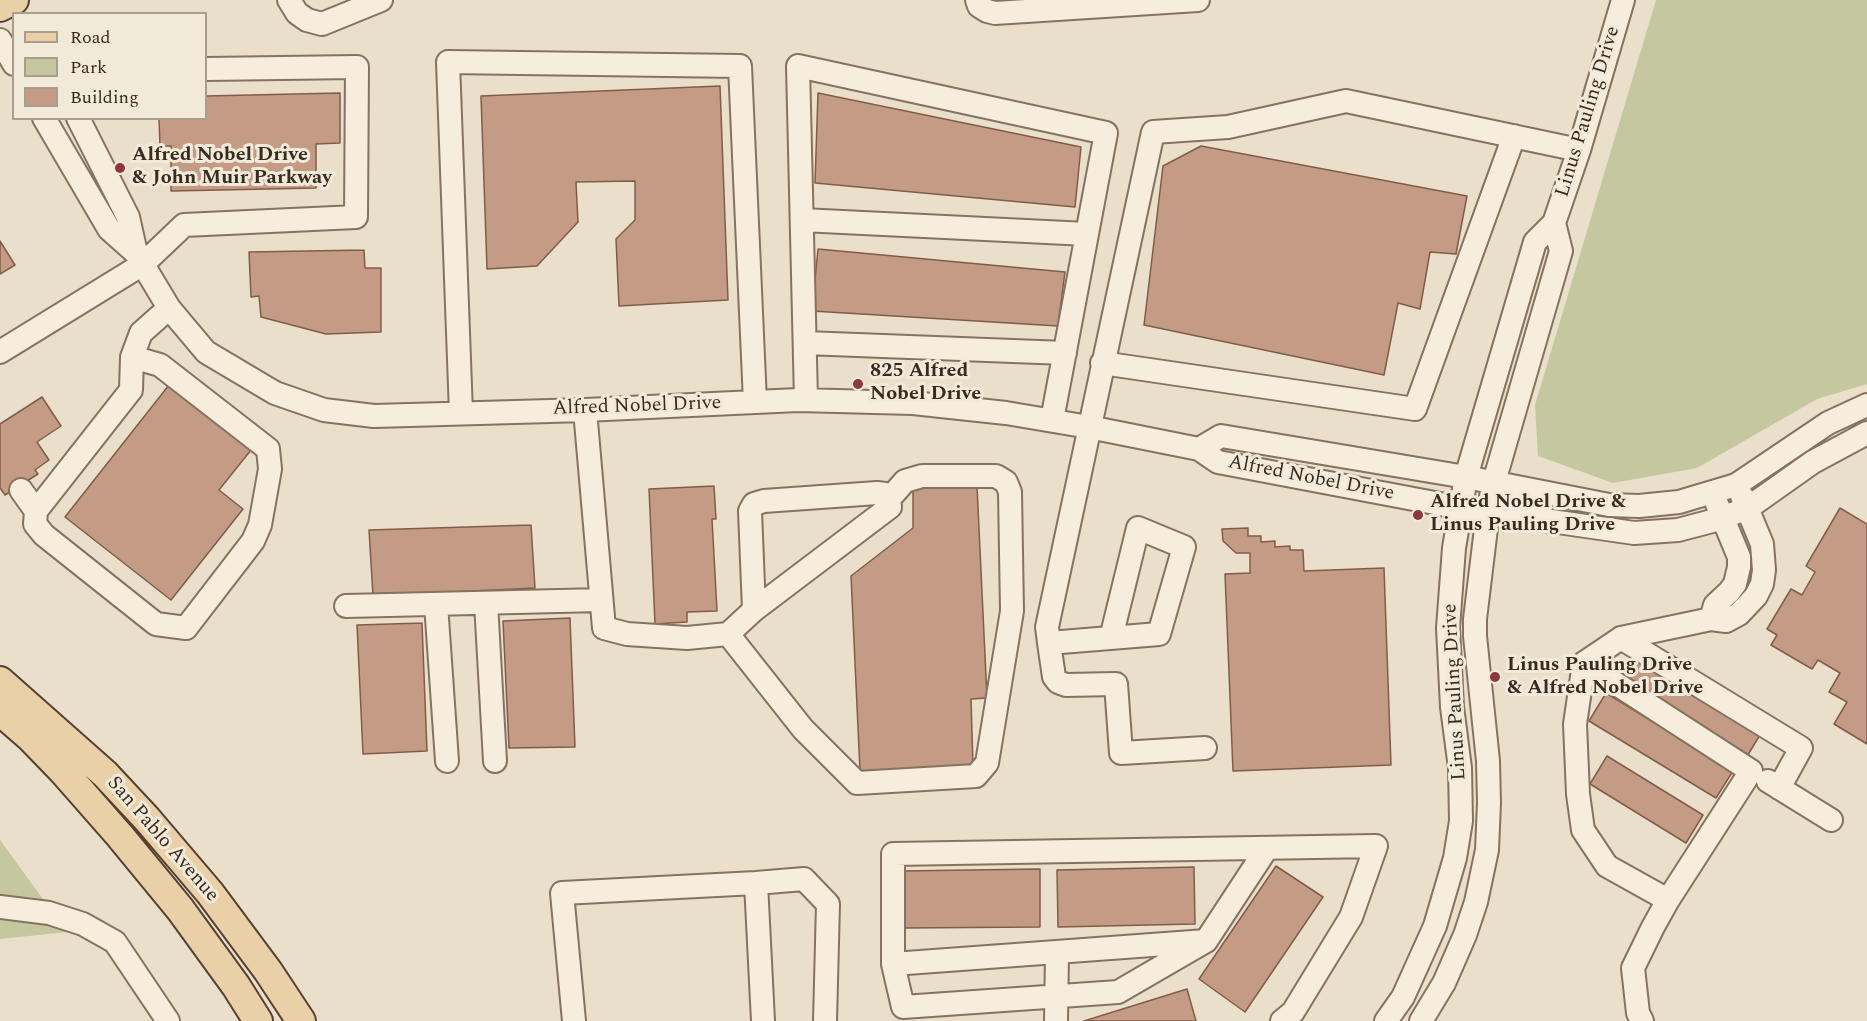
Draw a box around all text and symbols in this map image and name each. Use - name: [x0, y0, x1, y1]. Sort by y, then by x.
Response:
- legend: [12, 12, 207, 120]
- text: Road: [70, 24, 111, 51]
- street label: Linus Pauling Drive: [1552, 24, 1626, 200]
- text: Park: [70, 54, 107, 81]
- text: Building: [70, 84, 139, 111]
- place label: Alfred Nobel Drive & John Muir Parkway: [132, 144, 332, 191]
- marker: Alfred Nobel Drive & John Muir Parkway: [113, 161, 127, 175]
- place label: 825 Alfred Nobel Drive: [870, 360, 981, 407]
- marker: 825 Alfred Nobel Drive: [851, 377, 865, 391]
- street label: Alfred Nobel Drive: [552, 392, 722, 422]
- street label: Alfred Nobel Drive: [1226, 451, 1396, 507]
- place label: Alfred Nobel Drive & Linus Pauling Drive: [1430, 491, 1626, 538]
- marker: Alfred Nobel Drive & Linus Pauling Drive: [1411, 508, 1425, 522]
- street label: Linus Pauling Drive: [1439, 603, 1473, 781]
- place label: Linus Pauling Drive & Alfred Nobel Drive: [1507, 654, 1703, 701]
- marker: Linus Pauling Drive & Alfred Nobel Drive: [1488, 670, 1502, 684]
- street label: San Pablo Avenue: [101, 772, 223, 908]

